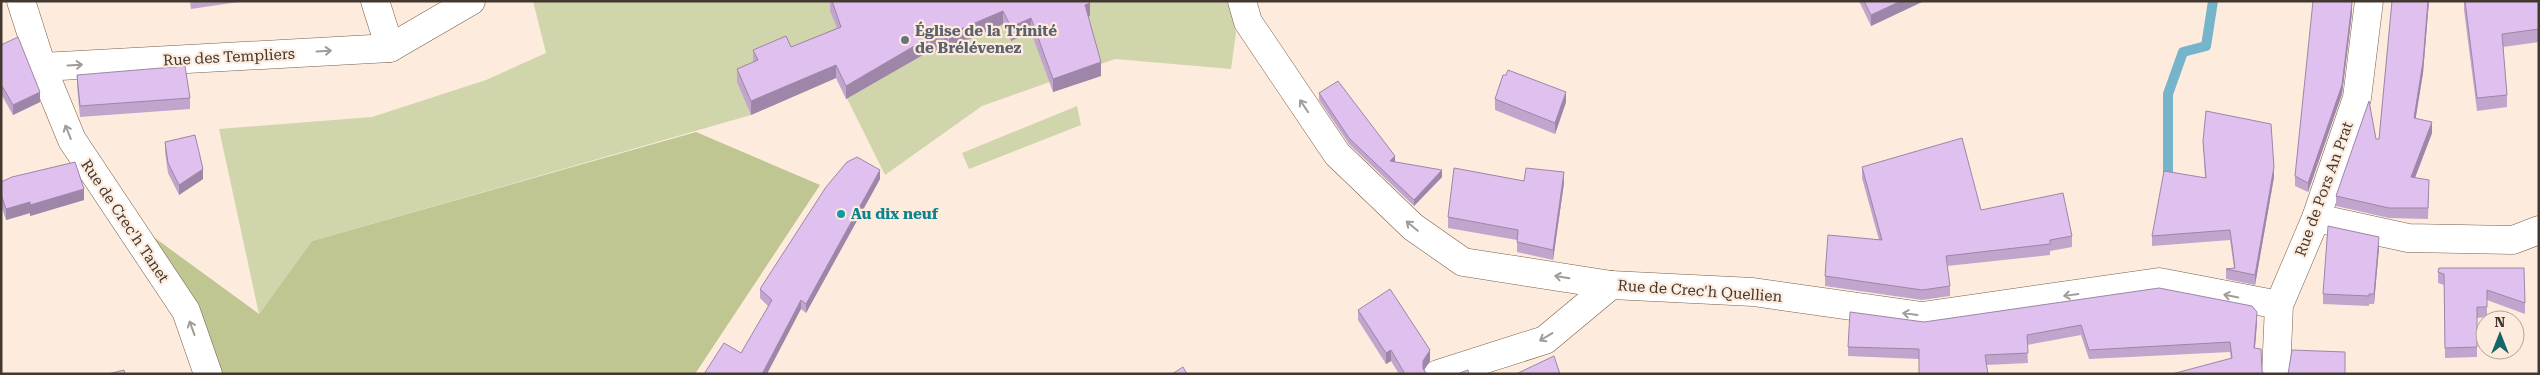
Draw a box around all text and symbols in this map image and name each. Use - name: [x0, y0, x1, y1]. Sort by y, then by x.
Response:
- place label: Église de la Trinité de Brélévenez: [915, 21, 1057, 57]
- marker: Église de la Trinité de Brélévenez: [899, 34, 911, 46]
- street label: Rue des Templiers: [163, 45, 295, 69]
- one-way arrow: [316, 47, 332, 56]
- one-way arrow: [66, 61, 82, 70]
- one-way arrow: [1299, 100, 1309, 114]
- street label: Rue de Pors An Prat: [2291, 119, 2357, 259]
- one-way arrow: [63, 125, 73, 140]
- street label: Rue de Crec'h Tanet: [77, 156, 173, 286]
- place label: Au dix neuf: [851, 205, 939, 223]
- marker: Au dix neuf: [835, 208, 847, 220]
- one-way arrow: [1406, 221, 1419, 232]
- one-way arrow: [1555, 272, 1571, 282]
- street label: Rue de Crec'h Quellien: [1617, 276, 1783, 306]
- one-way arrow: [2063, 290, 2079, 300]
- one-way arrow: [2224, 291, 2240, 301]
- one-way arrow: [1902, 309, 1918, 319]
- north arrow: [2475, 310, 2525, 360]
- text: N: [2495, 314, 2506, 330]
- one-way arrow: [187, 321, 196, 336]
- one-way arrow: [1539, 333, 1553, 343]

